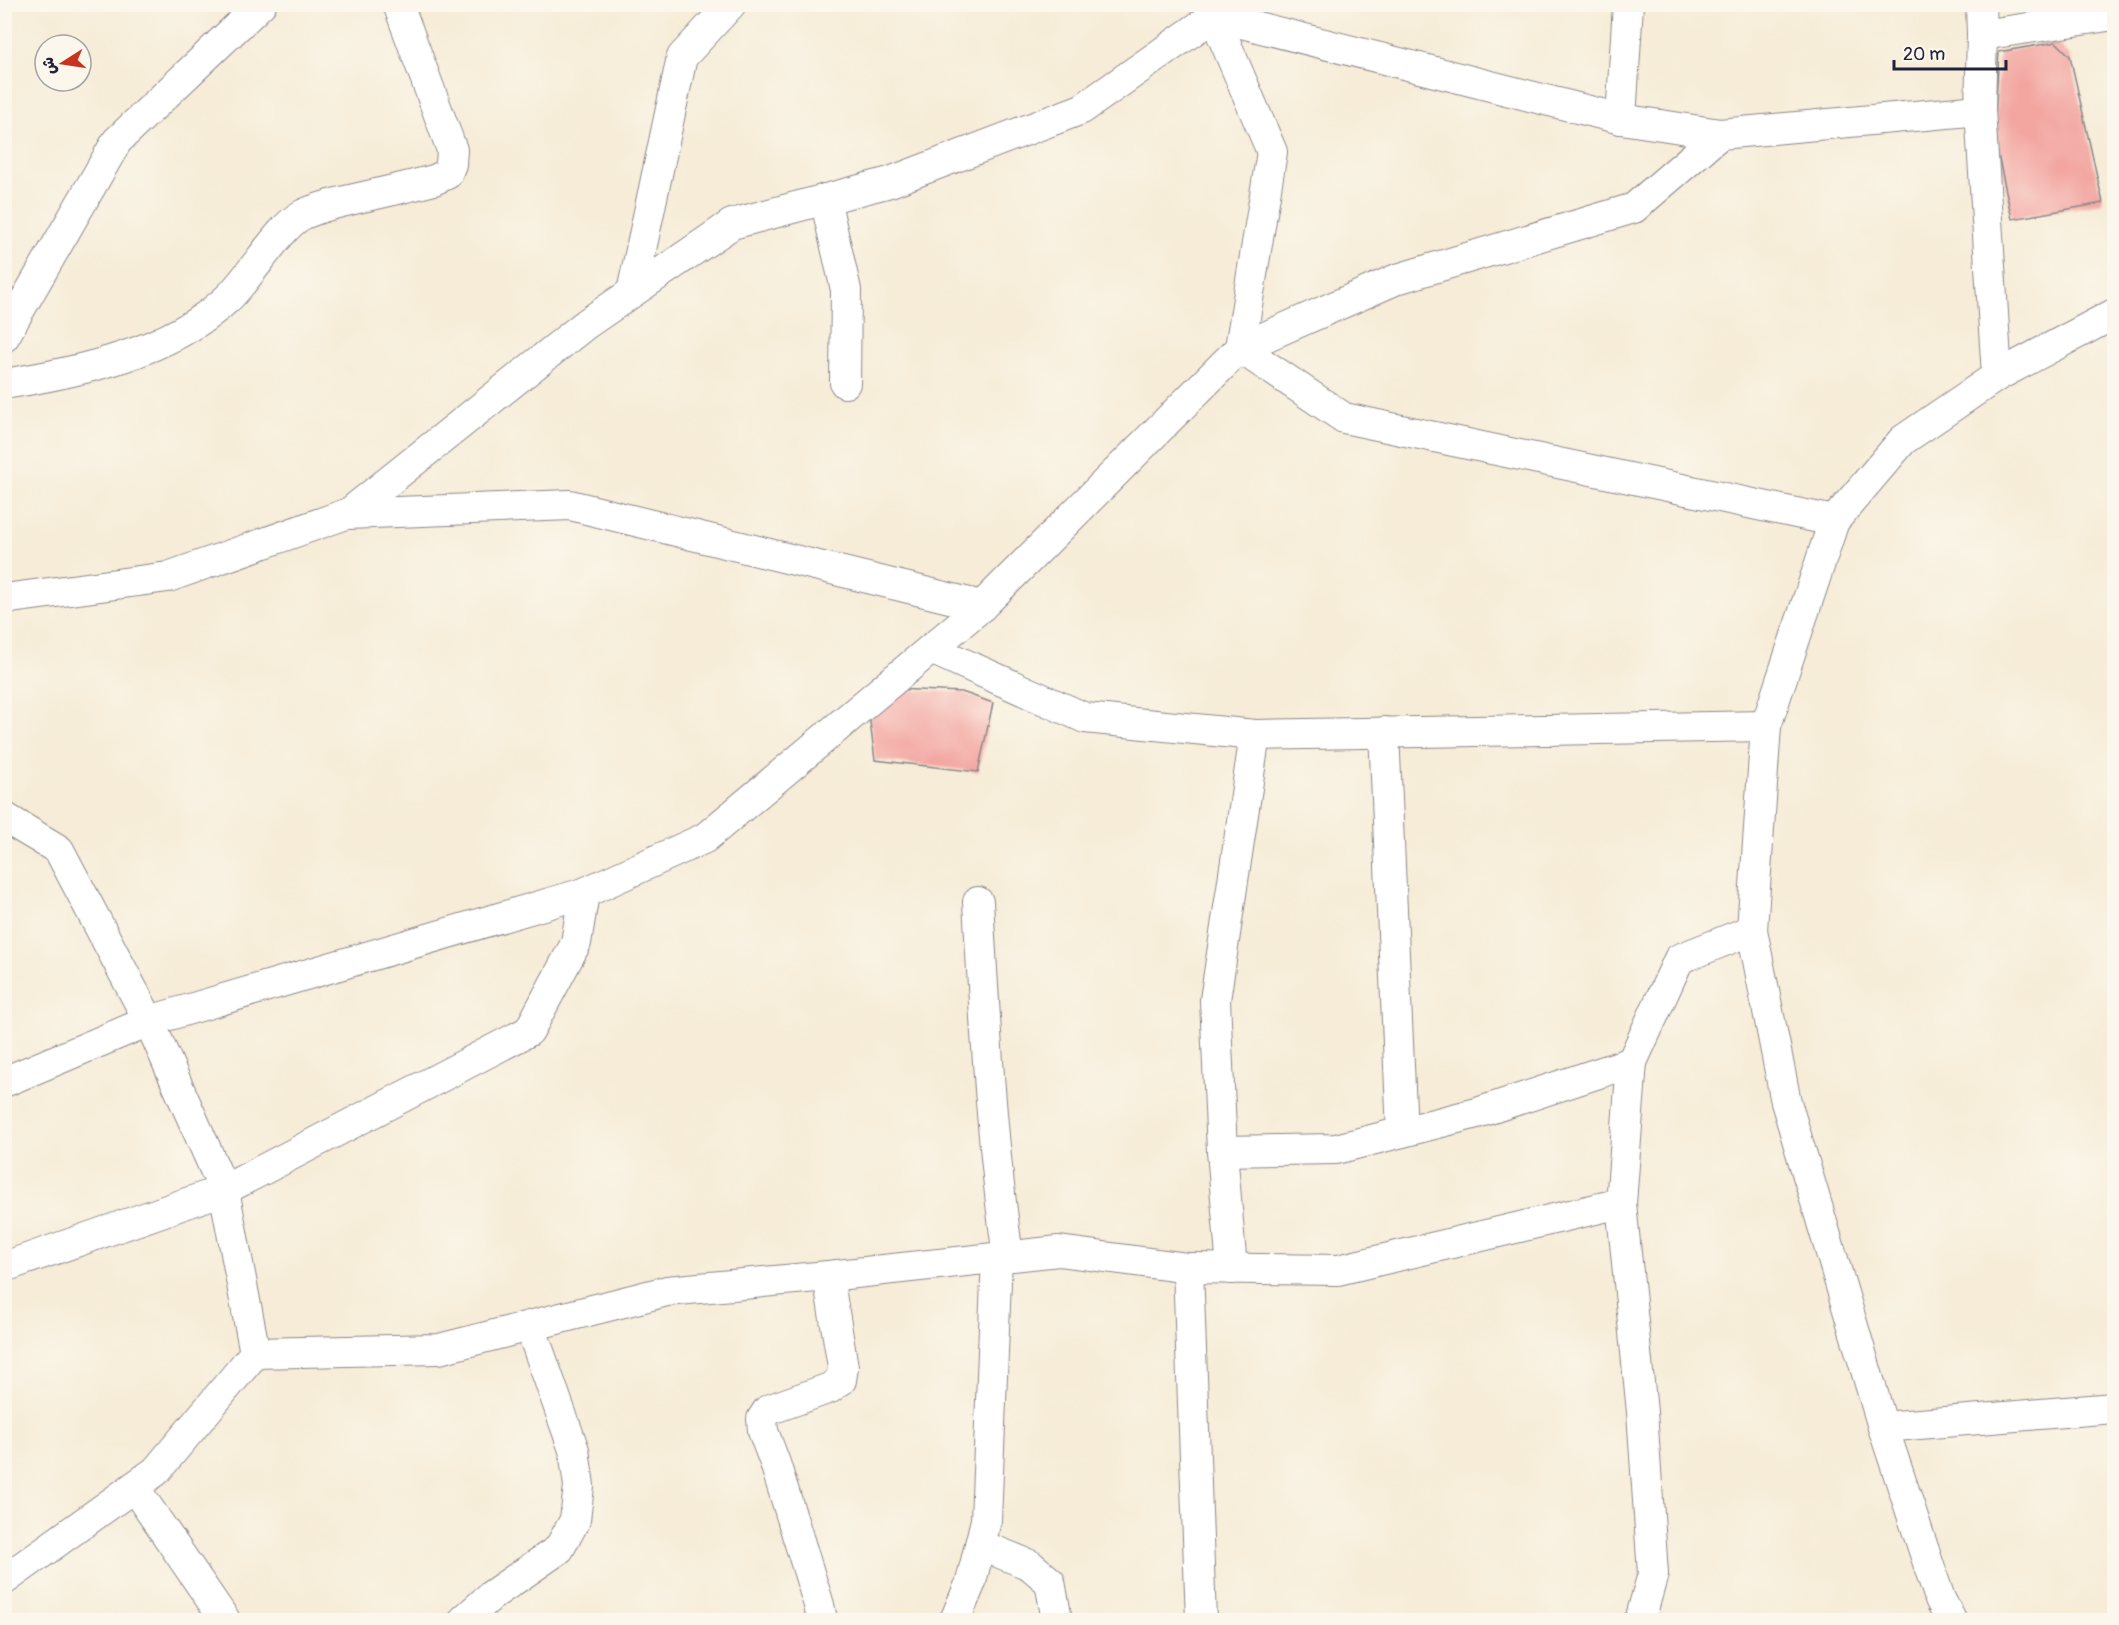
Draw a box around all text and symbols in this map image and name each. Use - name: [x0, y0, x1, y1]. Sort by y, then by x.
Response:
- north arrow: [33, 33, 93, 93]
- scale bar: [1894, 33, 2006, 71]
- text: 20 m: [1903, 43, 1945, 66]
- text: ش: [38, 55, 61, 77]

